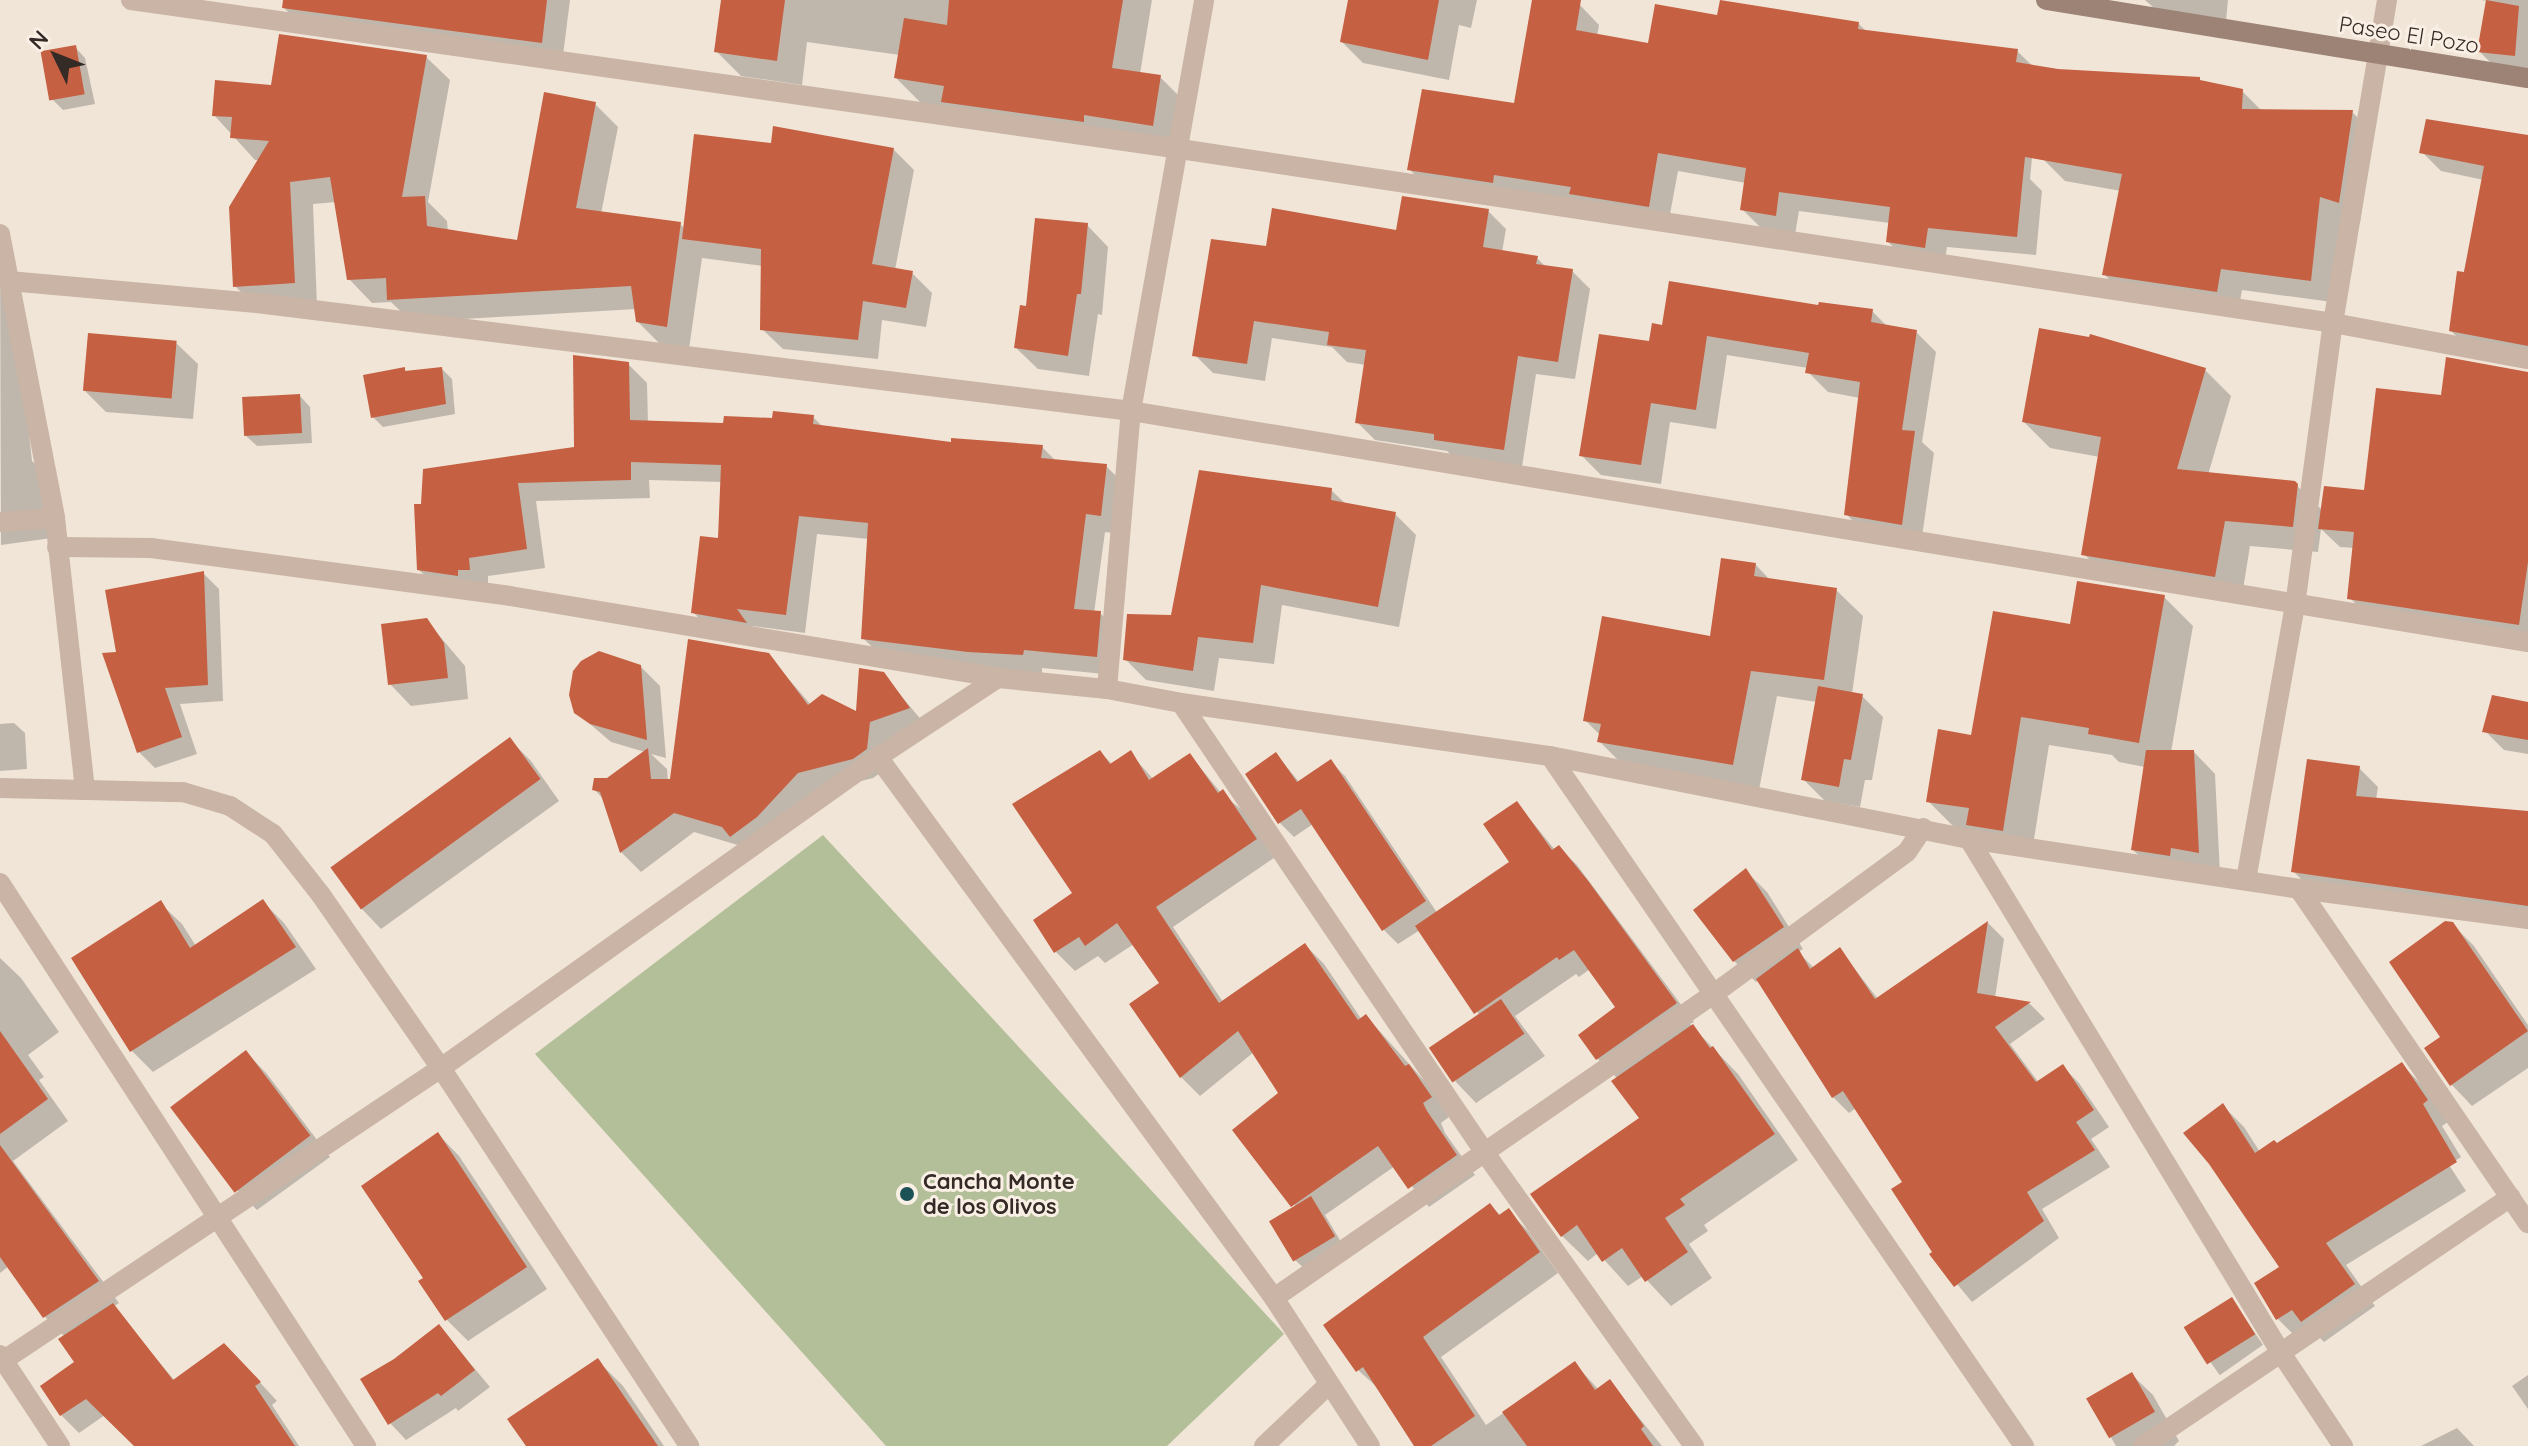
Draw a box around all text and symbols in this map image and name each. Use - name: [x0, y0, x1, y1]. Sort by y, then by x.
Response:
- street label: Paseo El Pozo: [2337, 11, 2481, 59]
- north arrow: [16, 16, 96, 96]
- text: N: [23, 24, 54, 55]
- place label: Cancha Monte de los Olivos: [923, 1168, 1075, 1220]
- marker: Cancha Monte de los Olivos: [898, 1185, 916, 1203]

